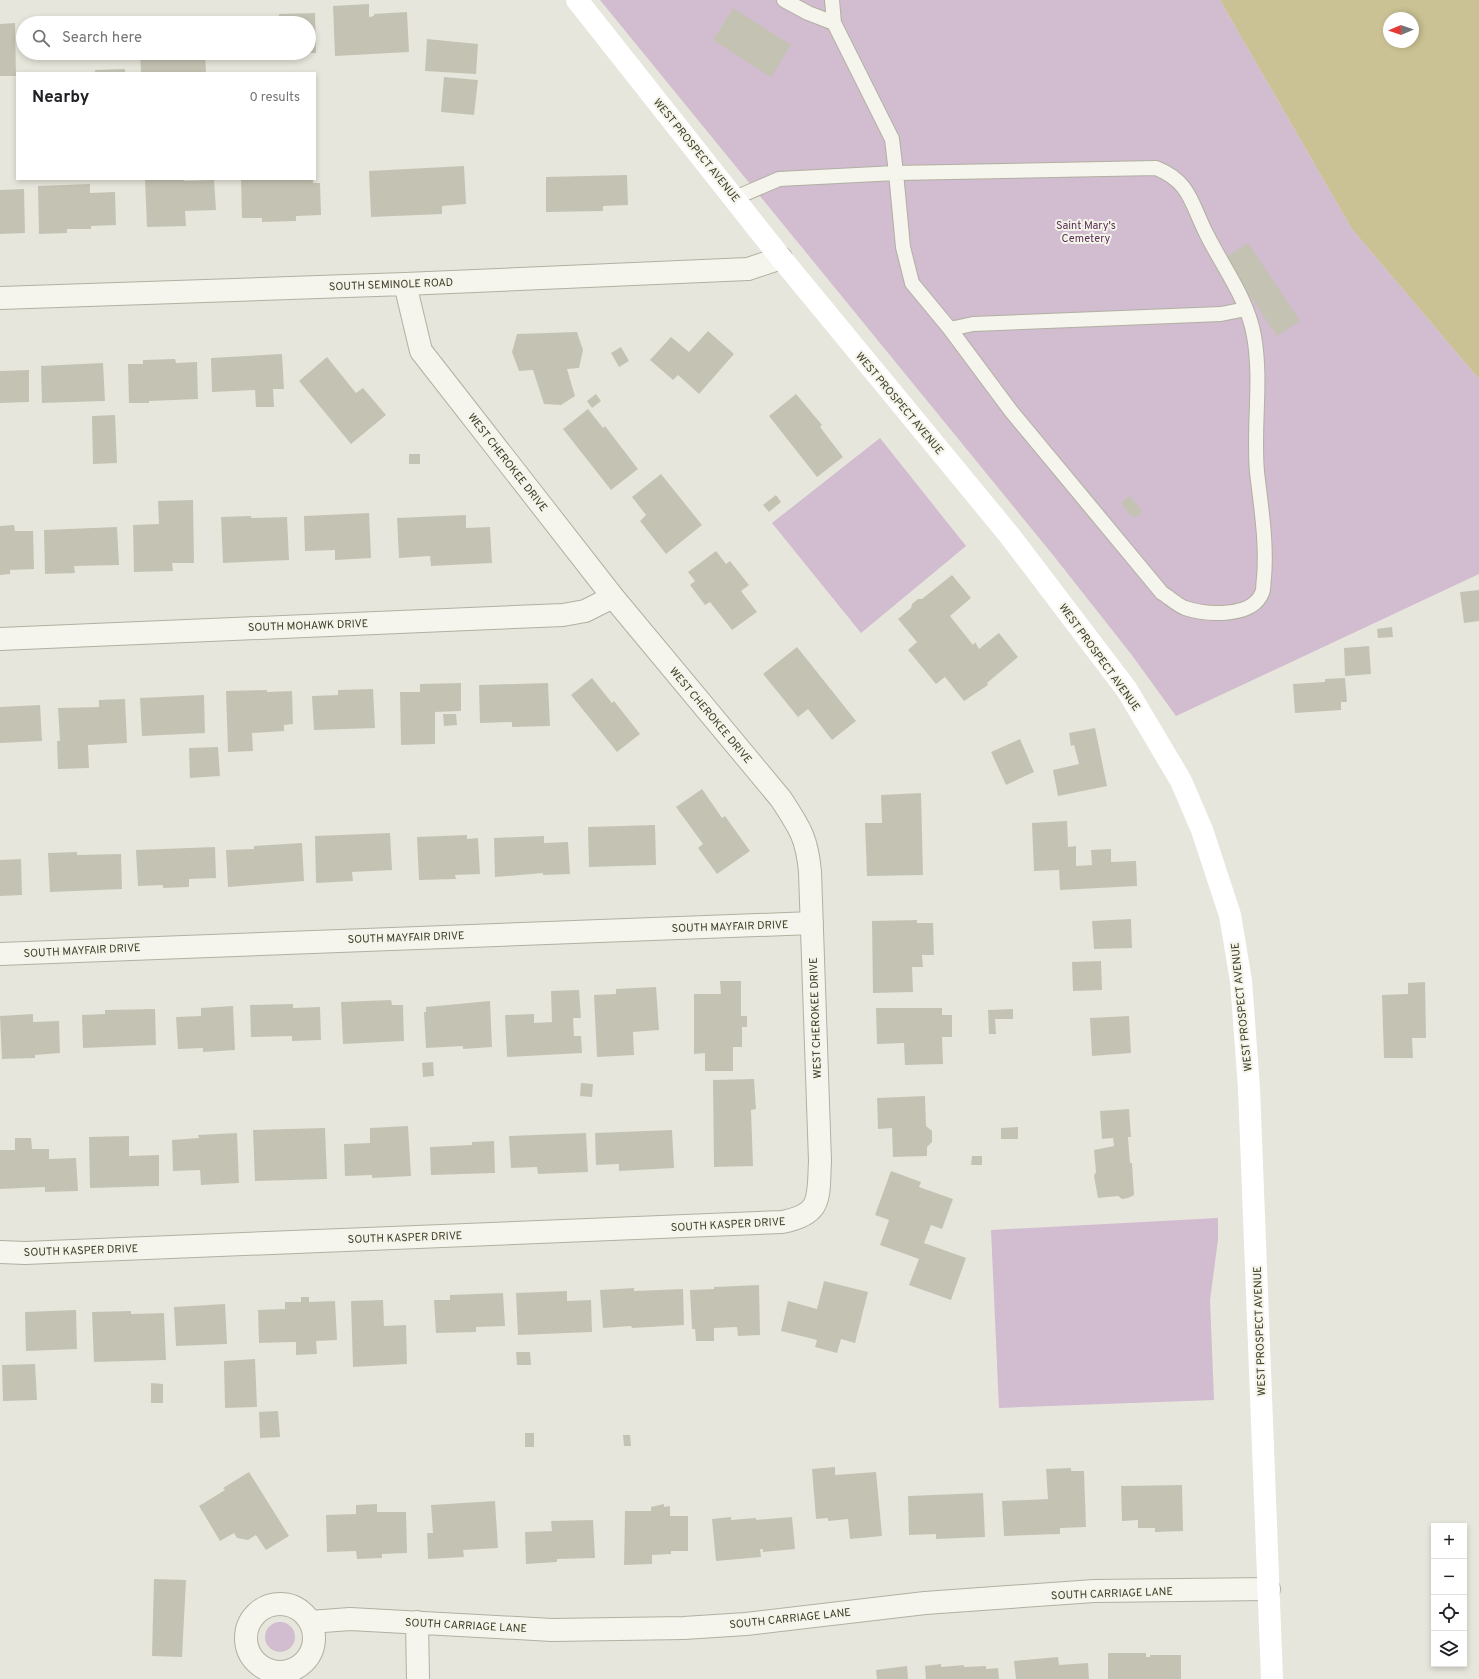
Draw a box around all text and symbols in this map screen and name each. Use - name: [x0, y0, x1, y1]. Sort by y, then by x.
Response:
- north arrow: [1383, 12, 1419, 48]
- search box: [16, 16, 316, 60]
- icon: search: [30, 27, 52, 49]
- text: Search here: [62, 29, 142, 48]
- text: Nearby: [32, 87, 89, 109]
- text: 0 results: [249, 90, 300, 106]
- street label: WEST PROSPECT AVENUE: [650, 96, 742, 205]
- park label: Saint Mary's Cemetery: [1056, 219, 1116, 246]
- street label: SOUTH SEMINOLE ROAD: [329, 276, 453, 294]
- street label: WEST PROSPECT AVENUE: [852, 349, 946, 458]
- street label: WEST CHEROKEE DRIVE: [464, 410, 550, 515]
- street label: WEST PROSPECT AVENUE: [1055, 601, 1143, 714]
- street label: SOUTH MOHAWK DRIVE: [248, 617, 368, 635]
- street label: WEST CHEROKEE DRIVE: [666, 665, 755, 767]
- street label: SOUTH MAYFAIR DRIVE: [671, 918, 789, 936]
- street label: SOUTH MAYFAIR DRIVE: [347, 929, 465, 947]
- street label: SOUTH MAYFAIR DRIVE: [23, 941, 141, 961]
- street label: WEST PROSPECT AVENUE: [1228, 942, 1256, 1072]
- street label: WEST CHEROKEE DRIVE: [807, 957, 825, 1079]
- street label: SOUTH KASPER DRIVE: [670, 1215, 786, 1235]
- street label: SOUTH KASPER DRIVE: [348, 1229, 463, 1247]
- street label: SOUTH KASPER DRIVE: [24, 1242, 139, 1260]
- street label: WEST PROSPECT AVENUE: [1251, 1266, 1269, 1396]
- map controls: [1431, 1523, 1467, 1667]
- button: +: [1431, 1523, 1467, 1559]
- button: −: [1431, 1559, 1467, 1595]
- street label: SOUTH CARRIAGE LANE: [1051, 1585, 1173, 1603]
- button: locate: [1431, 1595, 1467, 1631]
- street label: SOUTH CARRIAGE LANE: [729, 1606, 852, 1632]
- street label: SOUTH CARRIAGE LANE: [405, 1616, 527, 1636]
- button: layers: [1431, 1631, 1467, 1667]

